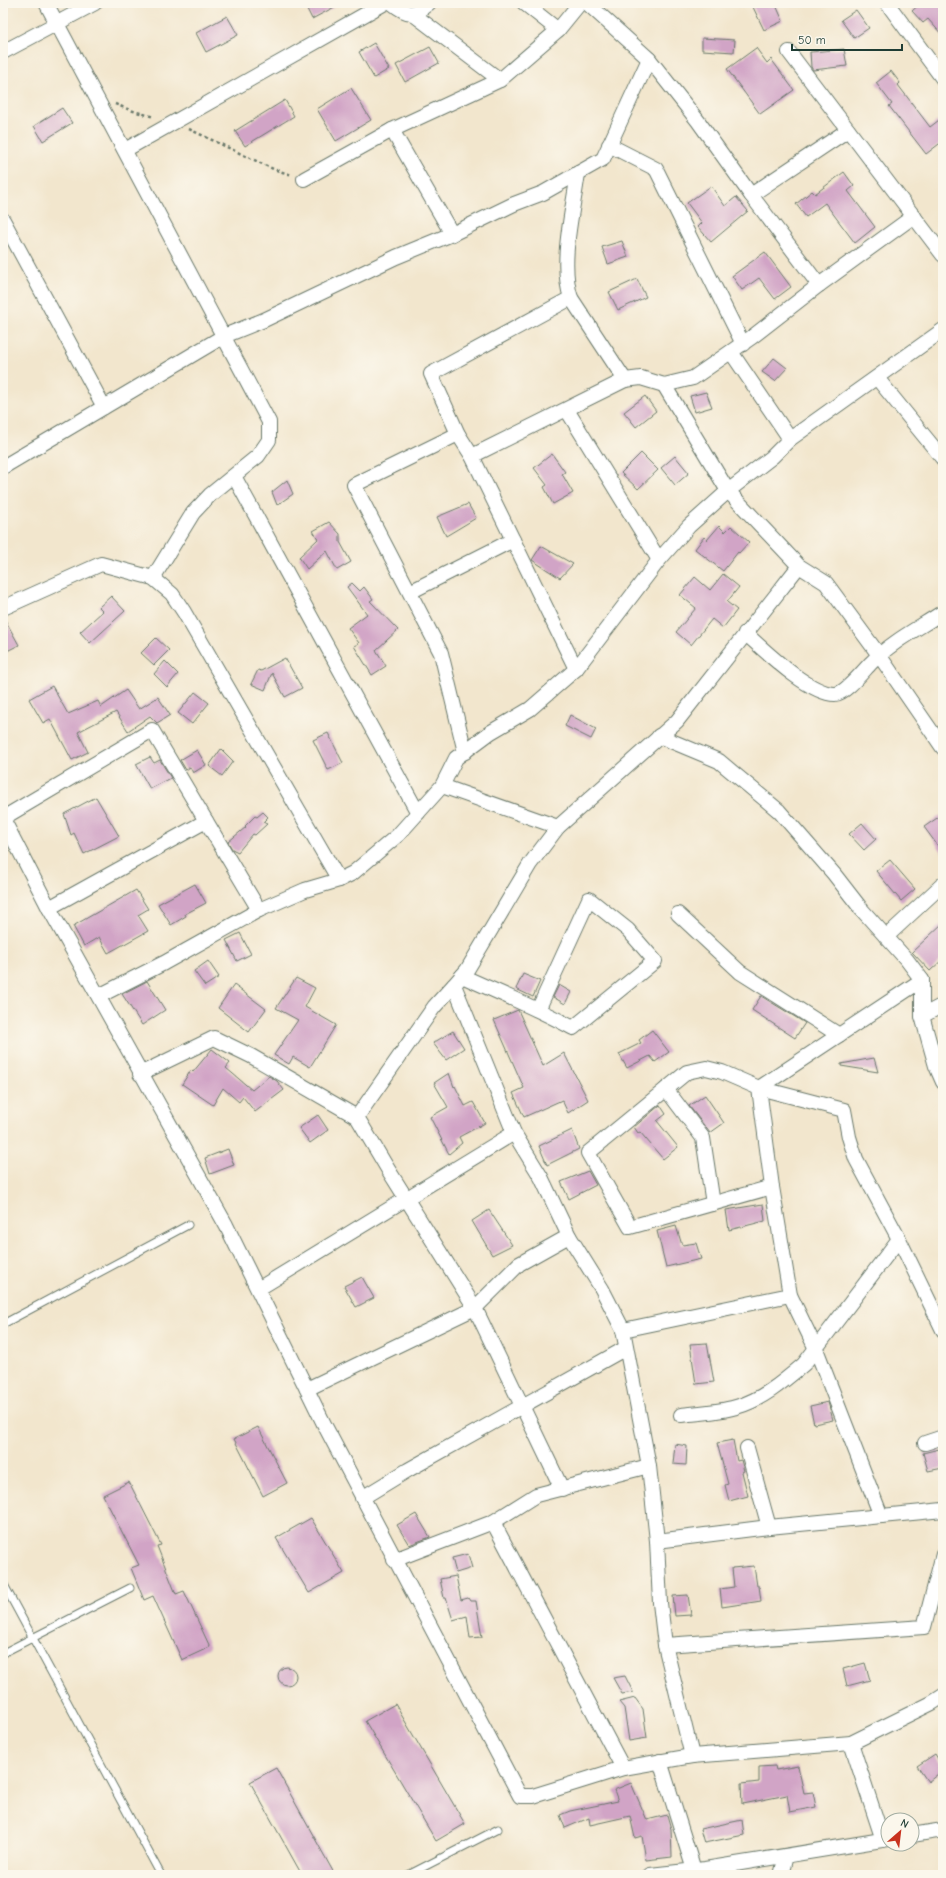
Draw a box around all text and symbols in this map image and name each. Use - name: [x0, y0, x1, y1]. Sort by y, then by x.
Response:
- scale bar: [792, 26, 902, 52]
- text: 50 m: [798, 33, 826, 47]
- north arrow: [880, 1812, 920, 1852]
- text: N: [898, 1816, 911, 1831]

